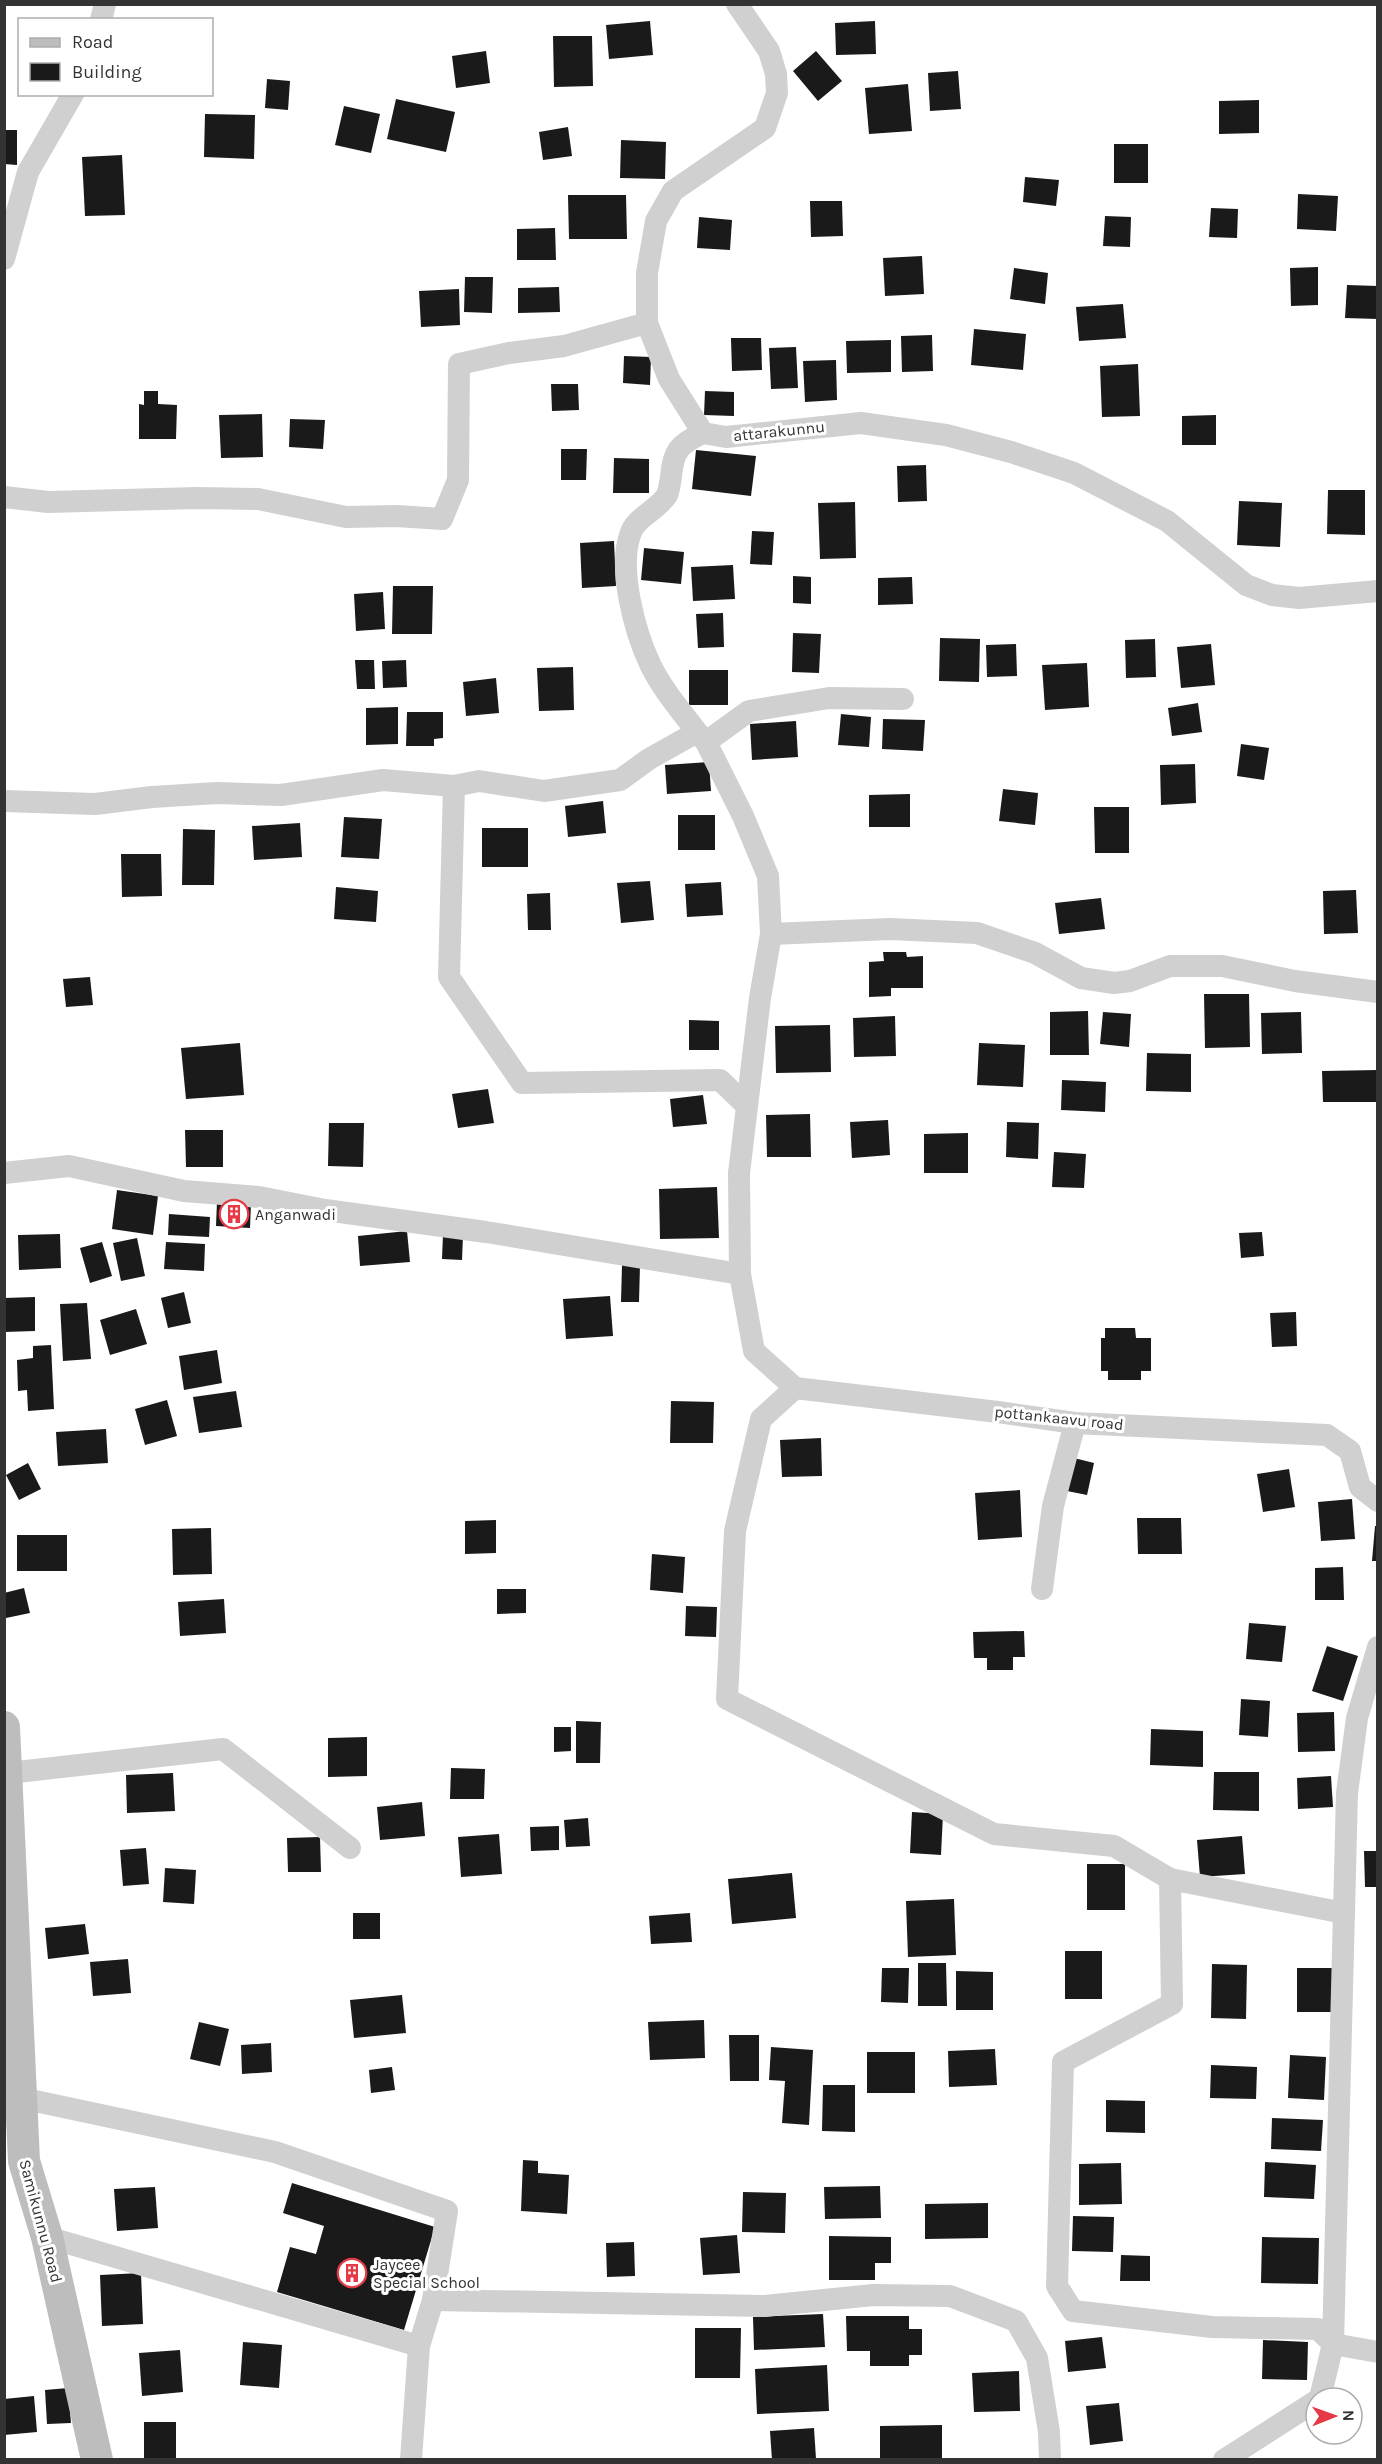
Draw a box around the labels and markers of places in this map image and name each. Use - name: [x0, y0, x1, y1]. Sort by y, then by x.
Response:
- building icon: Anganwadi: [218, 1198, 250, 1230]
- place label: Anganwadi: [255, 1205, 336, 1224]
- place label: Jaycee Special School: [373, 2255, 480, 2292]
- building icon: Jaycee Special School: [336, 2257, 368, 2289]

